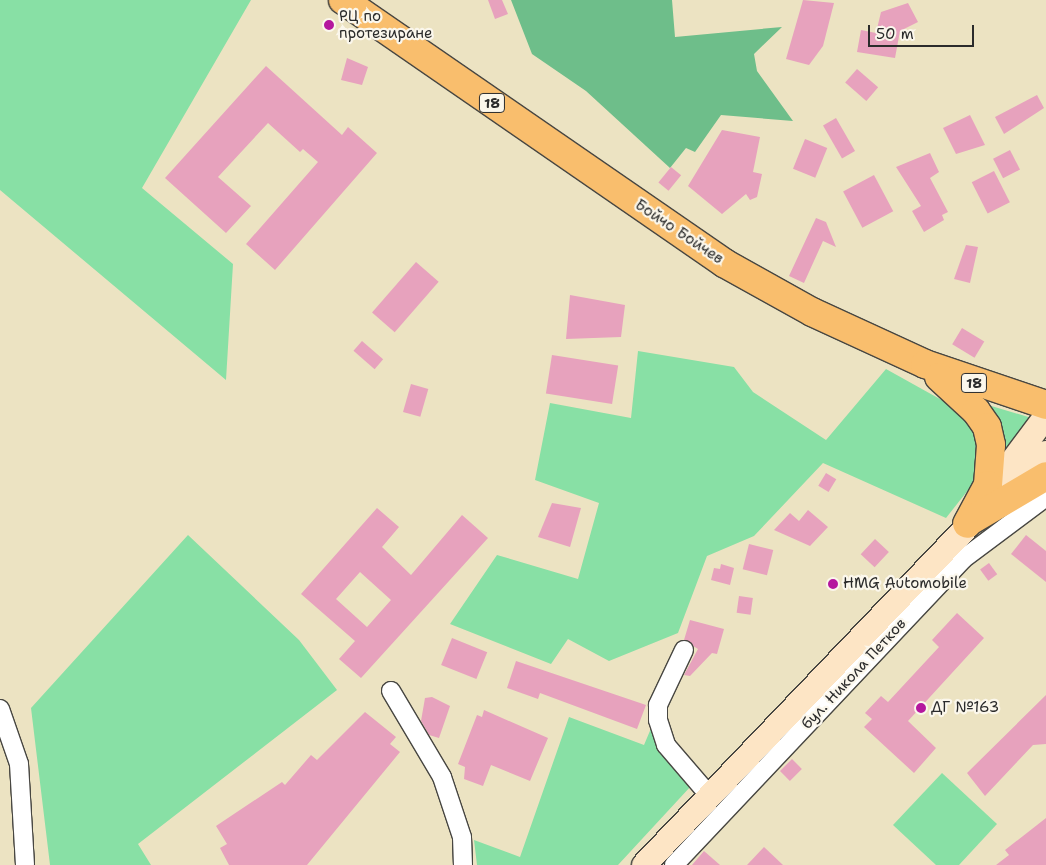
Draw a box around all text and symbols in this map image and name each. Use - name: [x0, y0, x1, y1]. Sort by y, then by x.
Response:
- place label: РЦ по протезиране: [339, 7, 433, 42]
- scale bar: [871, 15, 977, 47]
- marker: РЦ по протезиране: [323, 19, 335, 31]
- text: 50 m: [876, 24, 914, 44]
- road number: 18: [478, 92, 506, 115]
- street label: Бойчо Бойчев: [631, 196, 727, 268]
- road number: 18: [960, 372, 988, 394]
- place label: HMG Automobile: [843, 575, 967, 593]
- marker: HMG Automobile: [827, 578, 839, 590]
- street label: бул. Никола Петков: [798, 615, 910, 733]
- place label: ДГ №163: [931, 699, 999, 717]
- marker: ДГ №163: [915, 702, 927, 714]

